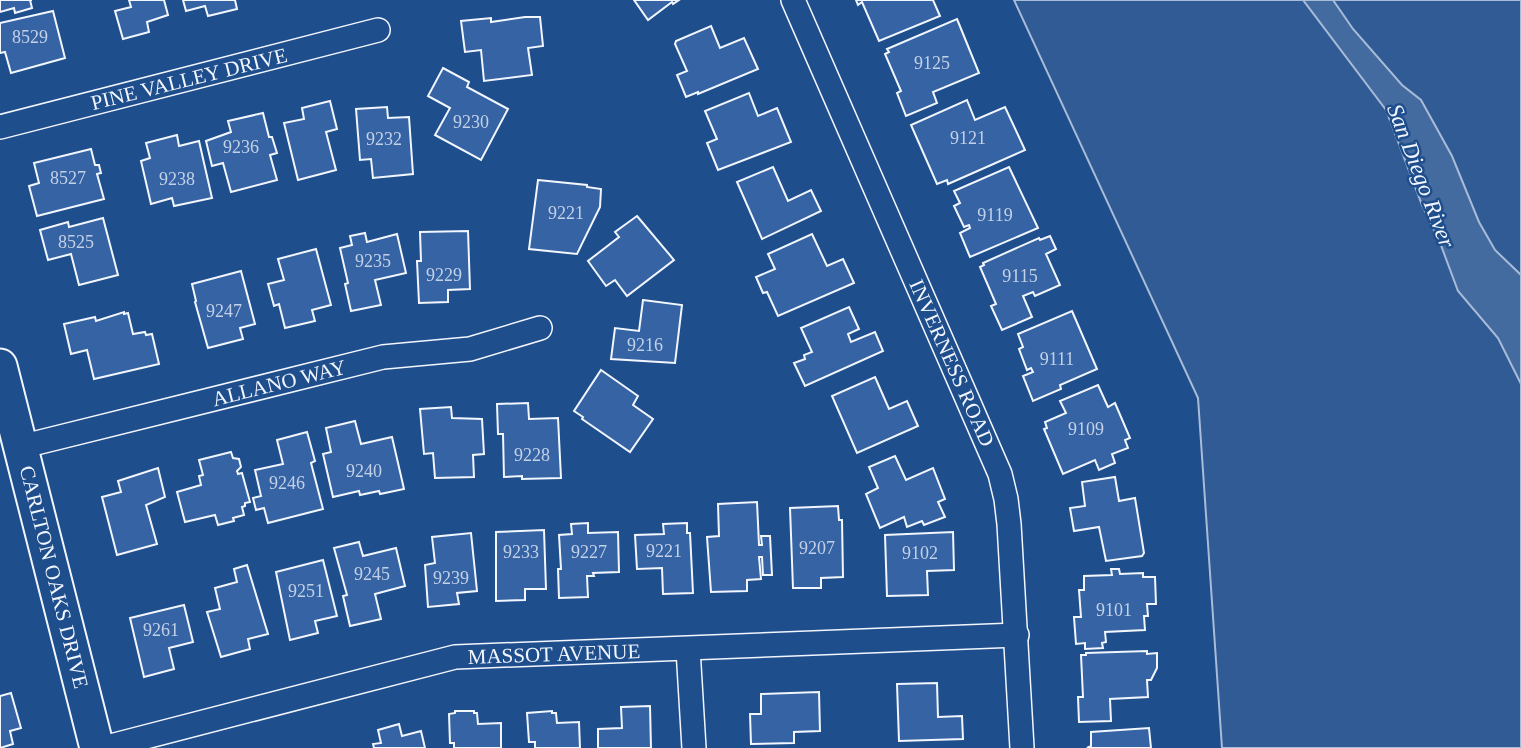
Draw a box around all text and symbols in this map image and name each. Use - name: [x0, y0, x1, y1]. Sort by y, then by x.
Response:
- house number: 8529: [12, 27, 48, 47]
- street label: PINE VALLEY DRIVE: [88, 43, 290, 115]
- house number: 9125: [914, 53, 950, 73]
- water label: San Diego River: [1382, 101, 1460, 252]
- house number: 9230: [453, 112, 489, 132]
- house number: 9121: [950, 128, 986, 148]
- house number: 9232: [366, 129, 402, 149]
- house number: 9236: [223, 137, 259, 157]
- house number: 8527: [50, 168, 86, 188]
- house number: 9238: [159, 169, 195, 189]
- house number: 9221: [548, 203, 584, 223]
- house number: 9119: [977, 205, 1013, 225]
- house number: 8525: [58, 232, 94, 252]
- house number: 9235: [355, 251, 391, 271]
- house number: 9229: [426, 265, 462, 285]
- house number: 9115: [1002, 266, 1038, 286]
- street label: INVERNESS ROAD: [904, 276, 1000, 450]
- house number: 9247: [206, 301, 242, 321]
- house number: 9216: [627, 335, 663, 355]
- house number: 9111: [1040, 349, 1074, 369]
- street label: ALLANO WAY: [210, 355, 348, 411]
- house number: 9109: [1068, 419, 1104, 439]
- house number: 9228: [514, 445, 550, 465]
- house number: 9240: [346, 461, 382, 481]
- street label: CARLTON OAKS DRIVE: [15, 463, 93, 691]
- house number: 9246: [269, 473, 305, 493]
- house number: 9207: [799, 538, 835, 558]
- house number: 9221: [646, 541, 682, 561]
- house number: 9233: [503, 542, 539, 562]
- house number: 9227: [571, 542, 607, 562]
- house number: 9102: [902, 543, 938, 563]
- house number: 9245: [354, 564, 390, 584]
- house number: 9239: [433, 568, 469, 588]
- house number: 9251: [288, 581, 324, 601]
- house number: 9101: [1096, 600, 1132, 620]
- house number: 9261: [143, 620, 179, 640]
- street label: MASSOT AVENUE: [467, 639, 641, 669]

